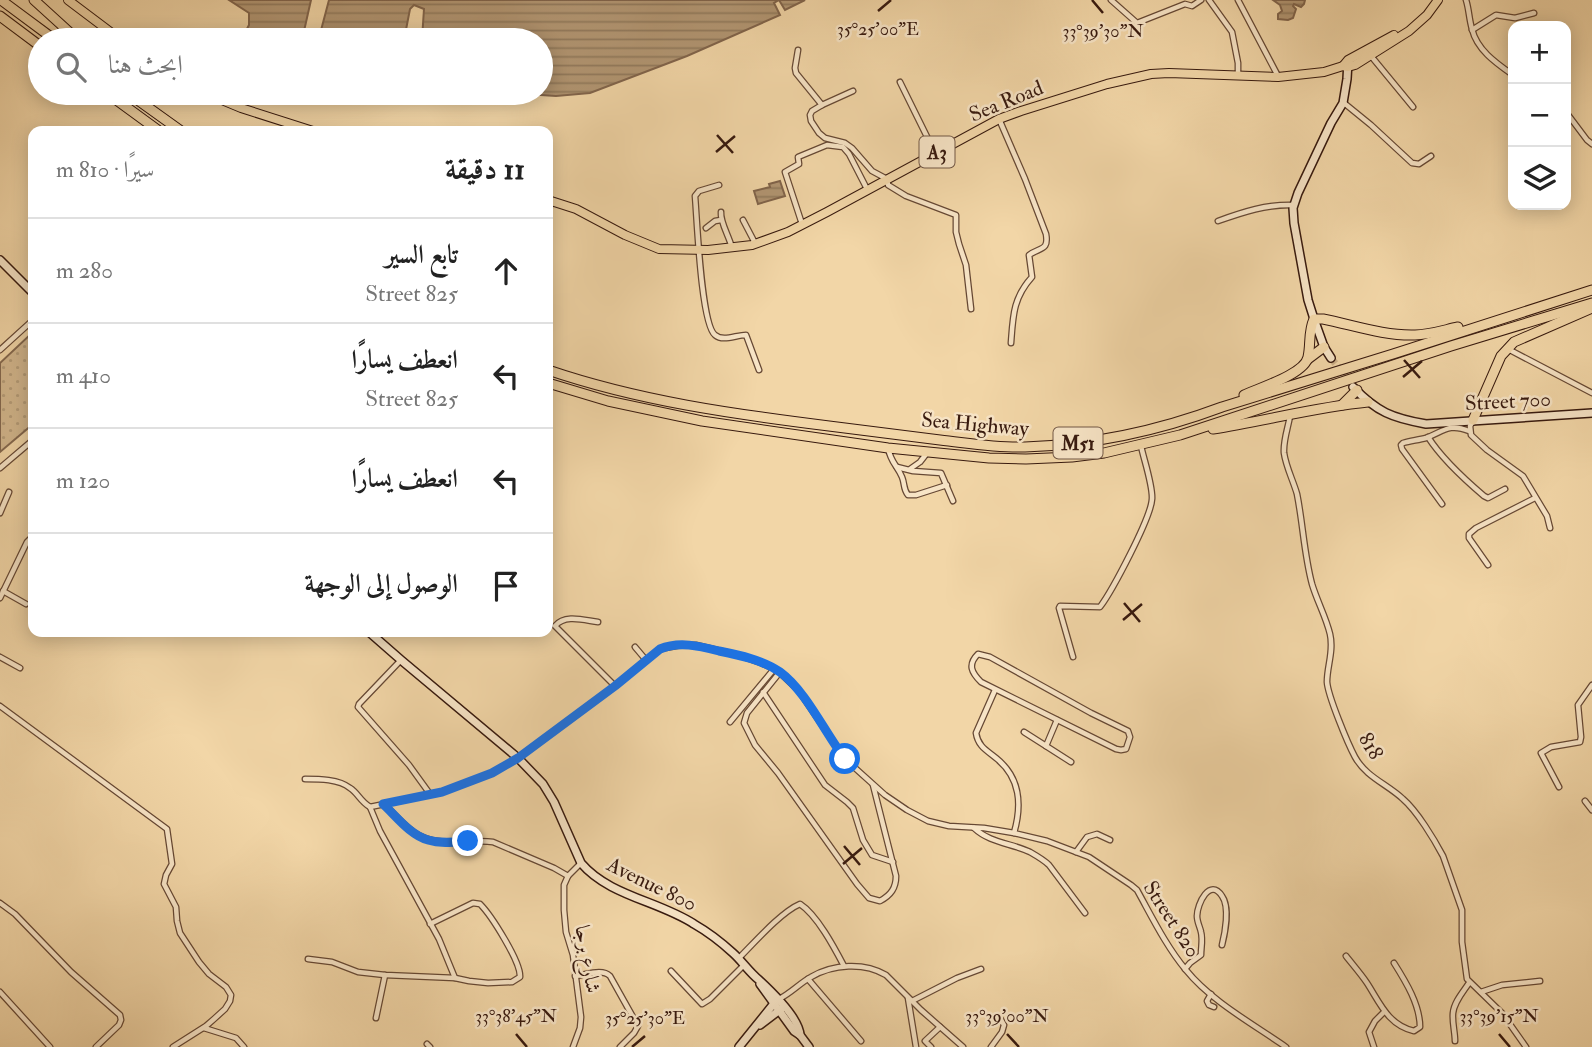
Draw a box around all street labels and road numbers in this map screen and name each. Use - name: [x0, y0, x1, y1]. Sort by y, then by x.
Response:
- street label: Sea Road: [965, 74, 1048, 128]
- road number: A3: [920, 136, 954, 168]
- street label: Street 700: [1464, 386, 1552, 417]
- street label: Sea Highway: [920, 406, 1031, 443]
- road number: M51: [1054, 428, 1102, 458]
- street label: 818: [1352, 728, 1389, 765]
- street label: Avenue 800: [602, 851, 701, 918]
- street label: Street 820: [1137, 876, 1206, 963]
- street label: شارع برجا: [564, 923, 607, 996]

